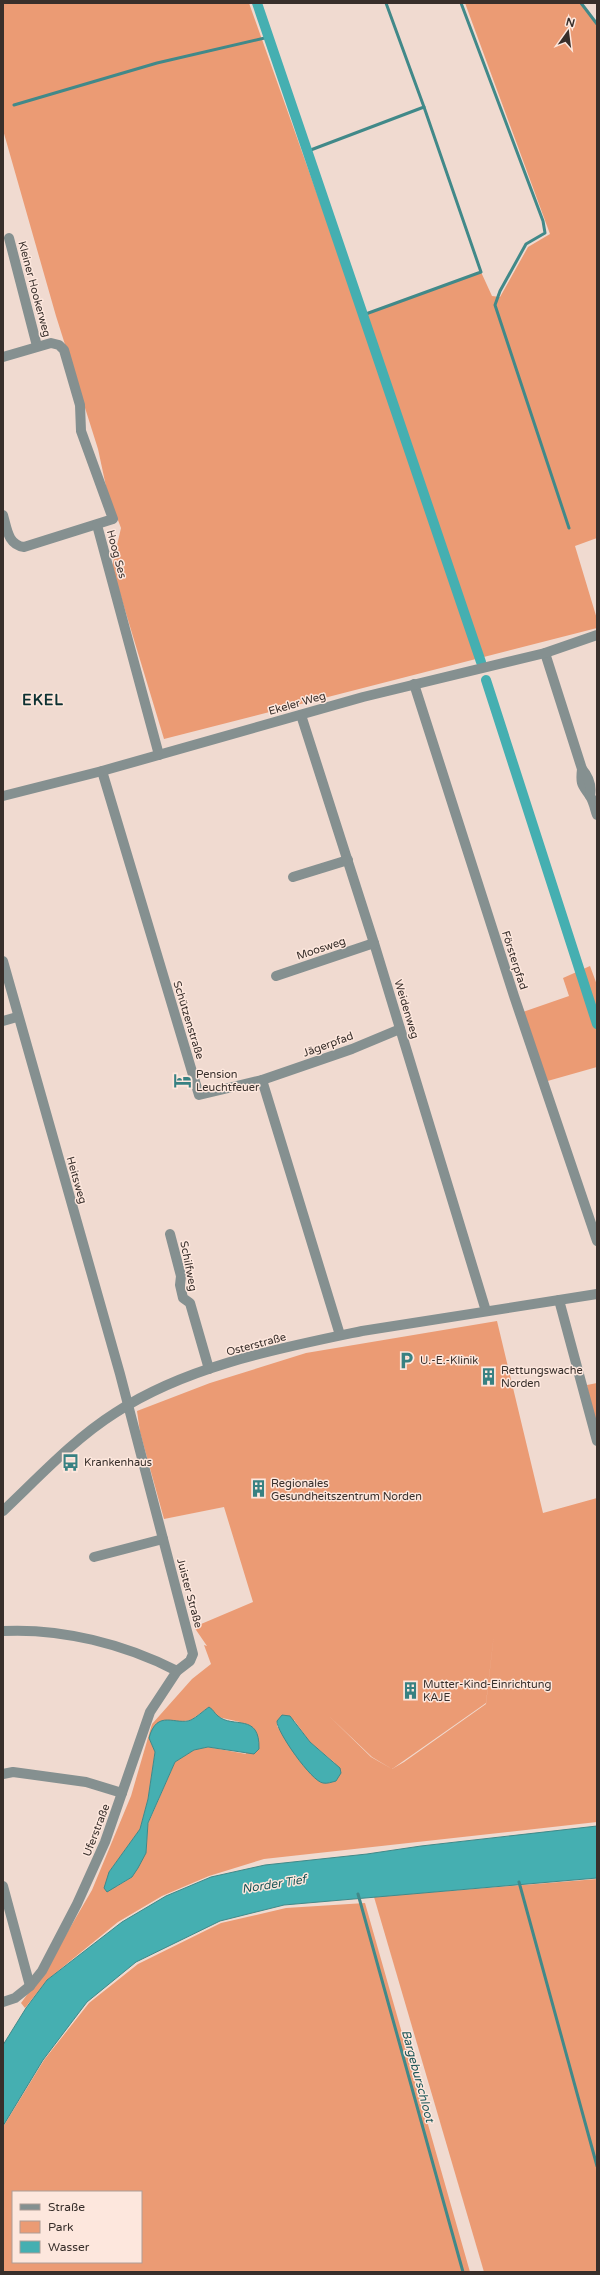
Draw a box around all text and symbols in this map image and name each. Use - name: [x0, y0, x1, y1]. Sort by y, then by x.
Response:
- north arrow: [548, 12, 588, 52]
- text: N: [564, 15, 576, 30]
- street label: Kleiner Hookerweg: [15, 240, 54, 339]
- street label: Hoog Ses: [104, 528, 129, 580]
- street label: Ekeler Weg: [267, 689, 327, 718]
- district label: EKEL: [22, 691, 64, 709]
- street label: Försterpfad: [499, 929, 530, 991]
- street label: Moosweg: [295, 934, 347, 963]
- street label: Weidenweg: [391, 978, 422, 1040]
- street label: Schützenstraße: [170, 979, 207, 1061]
- street label: Jägerpfad: [301, 1029, 355, 1060]
- place label: Pension Leuchtfeuer: [196, 1068, 260, 1094]
- hotel icon: Pension Leuchtfeuer: [173, 1070, 193, 1090]
- street label: Heitsweg: [64, 1155, 89, 1205]
- street label: Schilfweg: [177, 1240, 200, 1292]
- street label: Osterstraße: [225, 1330, 287, 1359]
- parking icon: U.-E.-Klinik: [397, 1350, 417, 1370]
- place label: U.-E.-Klinik: [420, 1354, 478, 1367]
- place label: Rettungswache Norden: [501, 1364, 583, 1390]
- building icon: Rettungswache Norden: [478, 1366, 498, 1386]
- bus stop icon: Krankenhaus: [61, 1452, 81, 1472]
- place label: Krankenhaus: [84, 1456, 152, 1469]
- place label: Regionales Gesundheitszentrum Norden: [271, 1477, 422, 1503]
- building icon: Regionales Gesundheitszentrum Norden: [248, 1479, 268, 1499]
- street label: Juister Straße: [174, 1557, 205, 1629]
- place label: Mutter-Kind-Einrichtung KAJE: [423, 1678, 551, 1704]
- building icon: Mutter-Kind-Einrichtung KAJE: [400, 1680, 420, 1700]
- street label: Uferstraße: [80, 1802, 112, 1858]
- water label: Norder Tief: [241, 1872, 309, 1896]
- water label: Bargeburschloot: [399, 2028, 437, 2125]
- legend: [12, 2191, 142, 2263]
- text: Straße: [48, 2200, 85, 2214]
- text: Park: [48, 2220, 74, 2234]
- text: Wasser: [48, 2240, 90, 2254]

